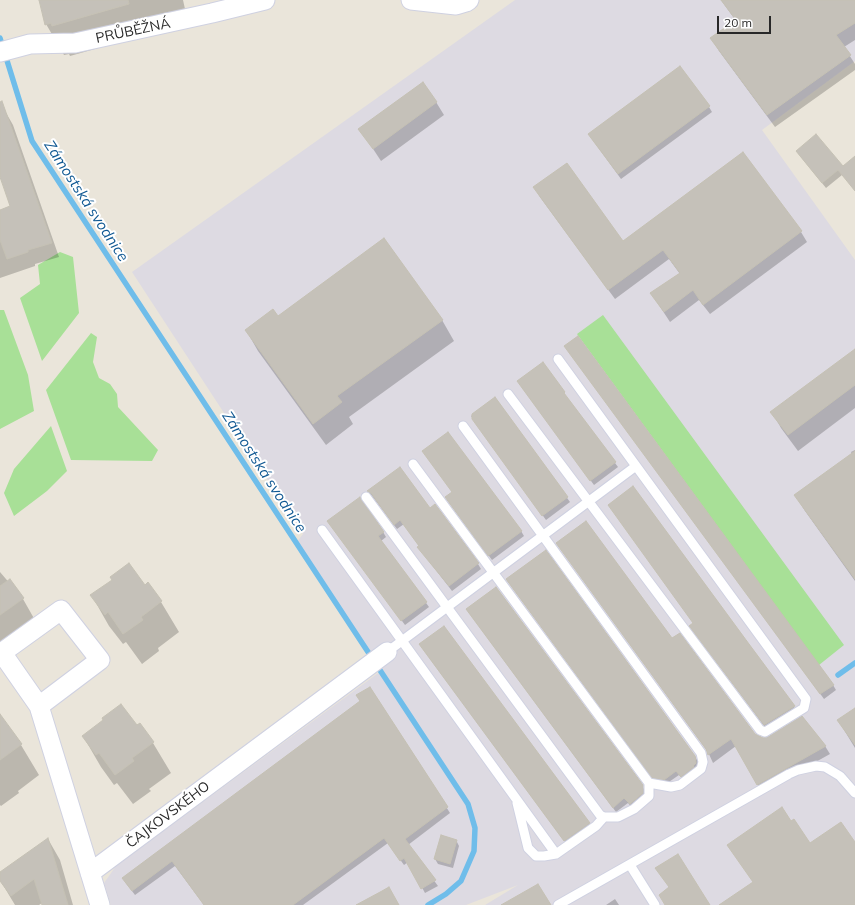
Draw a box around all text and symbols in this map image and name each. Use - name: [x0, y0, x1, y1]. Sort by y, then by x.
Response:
- scale bar: [719, 8, 773, 34]
- street label: PRŮBĚŽNÁ: [94, 15, 172, 47]
- text: 20 m: [724, 15, 752, 30]
- water label: Zámostská svodnice: [40, 137, 132, 265]
- water label: Zámostská svodnice: [218, 408, 310, 536]
- street label: ČAJKOVSKÉHO: [123, 778, 213, 852]

